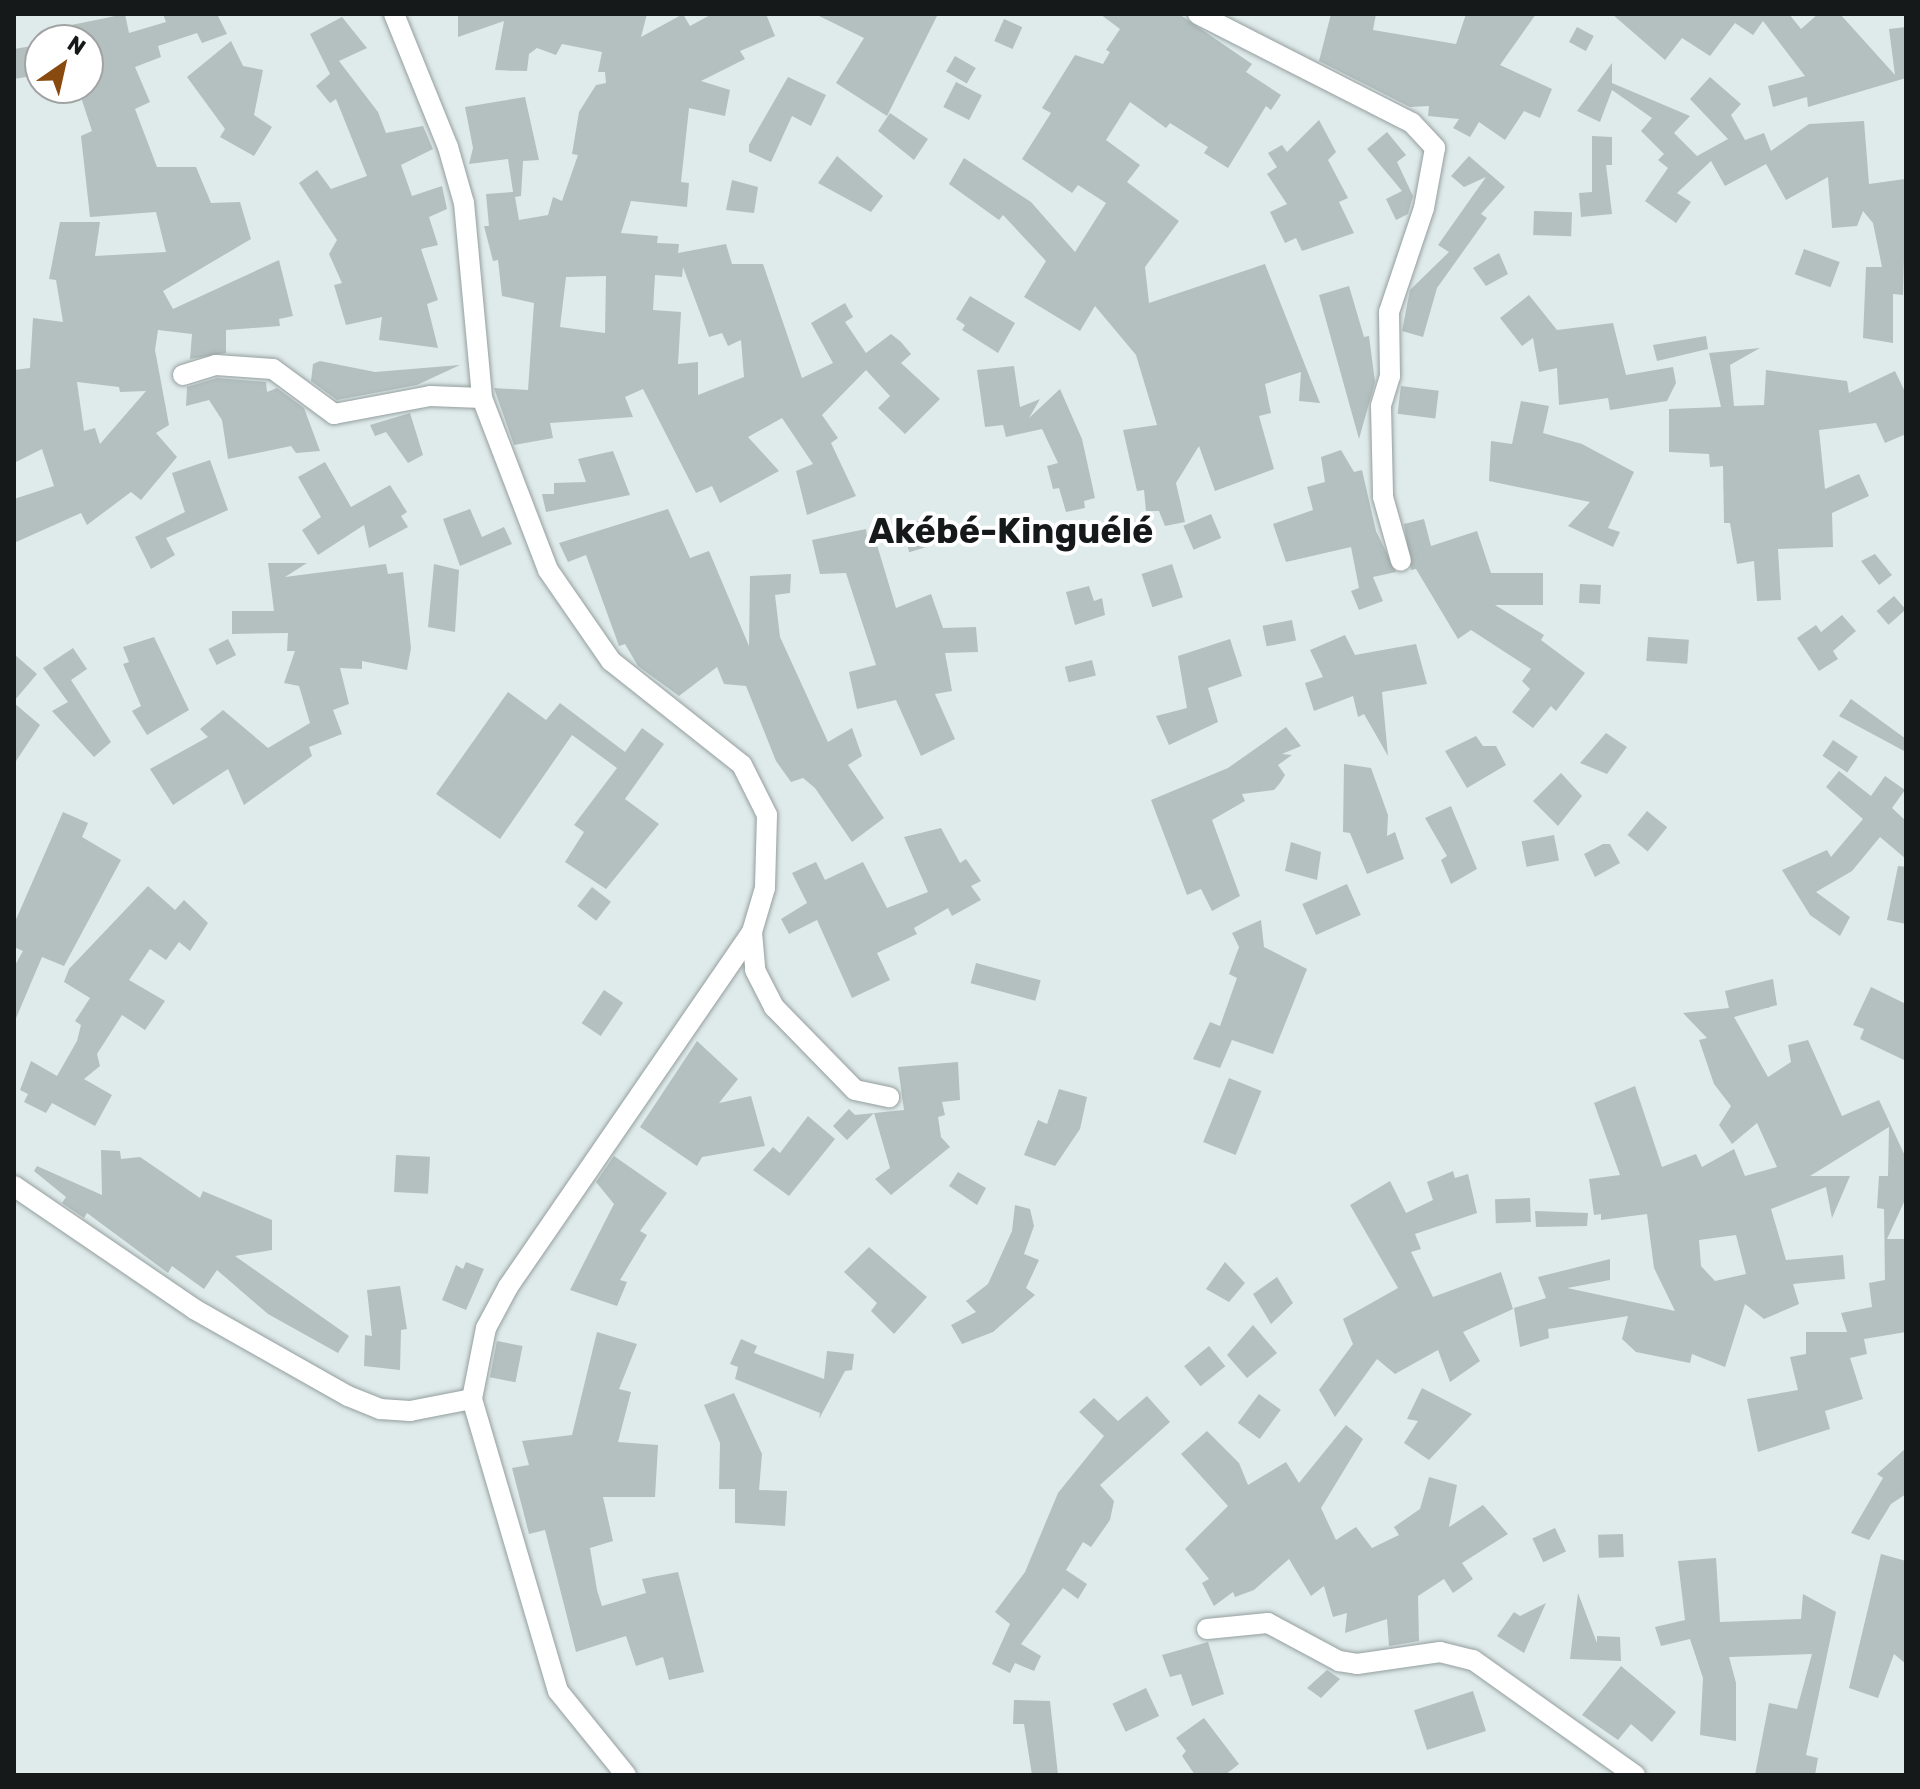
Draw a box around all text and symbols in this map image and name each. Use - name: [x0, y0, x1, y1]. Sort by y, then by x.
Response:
- north arrow: [24, 24, 104, 104]
- text: N: [62, 30, 91, 61]
- district label: Akébé-Kinguélé: [869, 509, 1153, 553]

